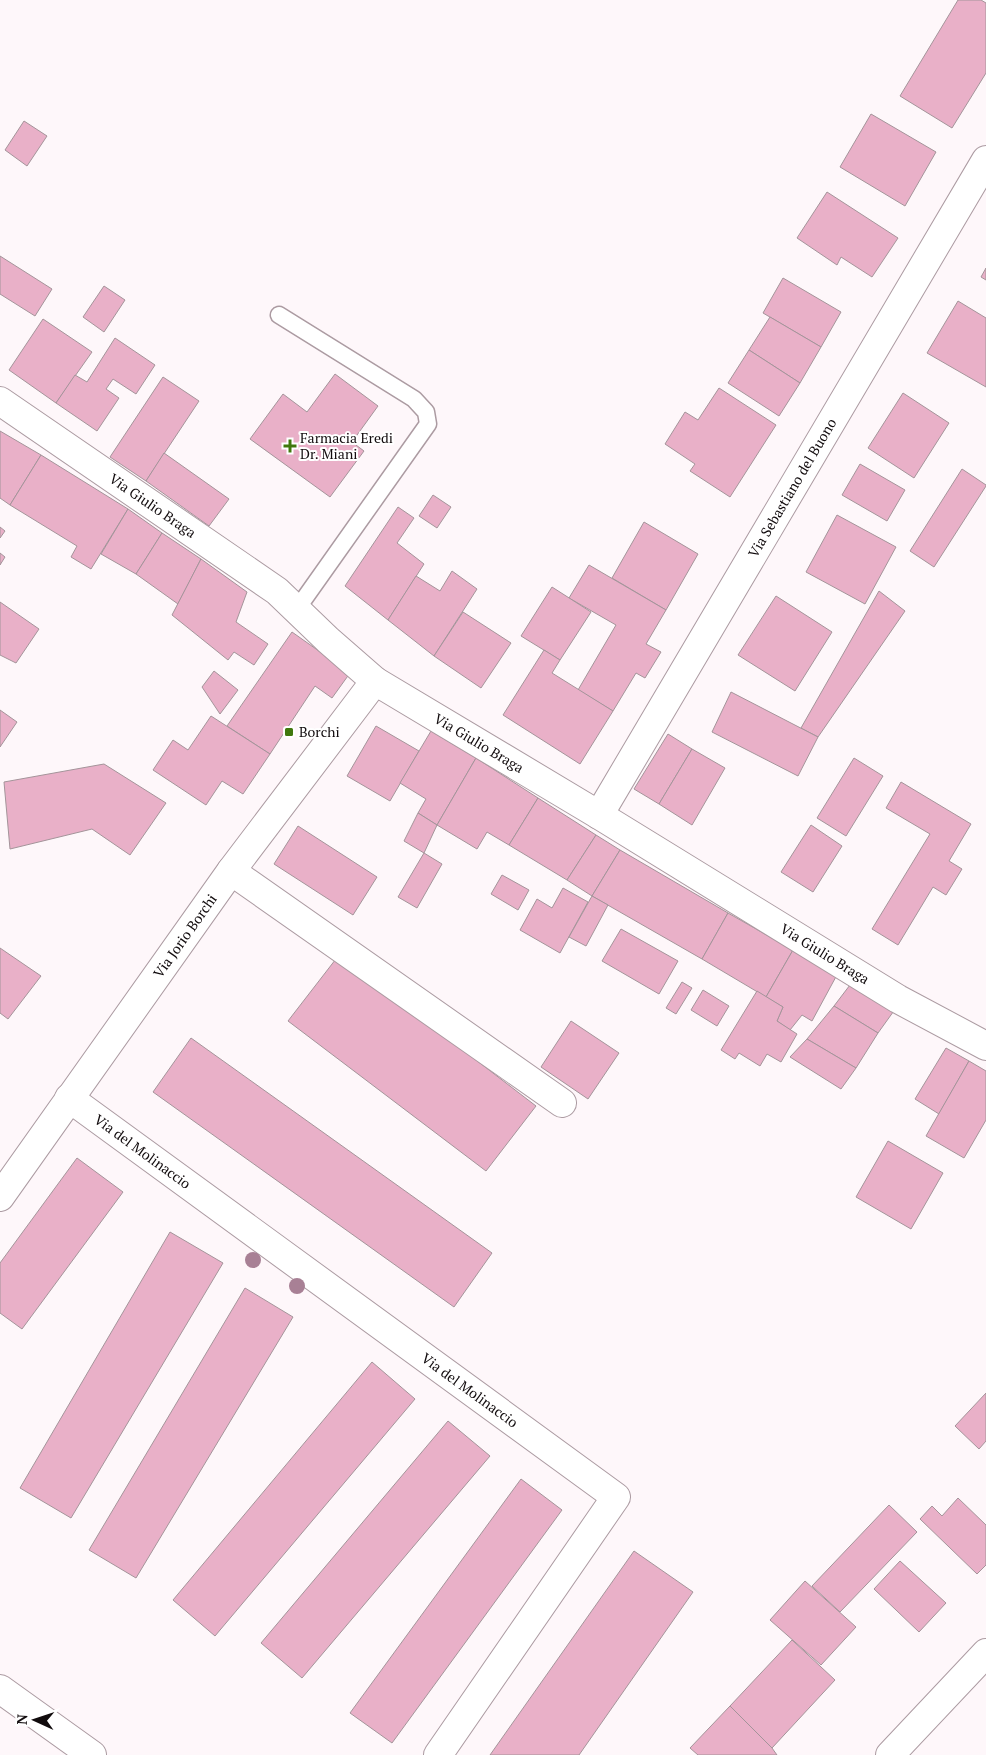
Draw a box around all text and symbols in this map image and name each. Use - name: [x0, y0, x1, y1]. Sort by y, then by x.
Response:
- street label: Via Sebastiano del Buono: [743, 414, 841, 561]
- place label: Farmacia Eredi Dr. Miani: [300, 428, 393, 463]
- marker: Farmacia Eredi Dr. Miani: [284, 440, 296, 452]
- street label: Via Giulio Braga: [106, 469, 200, 542]
- street label: Via Giulio Braga: [431, 709, 527, 777]
- place label: Borchi: [299, 722, 340, 741]
- marker: Borchi: [283, 726, 295, 738]
- street label: Via Jorio Borchi: [148, 890, 221, 981]
- street label: Via Giulio Braga: [777, 919, 873, 988]
- street label: Via del Molinaccio: [91, 1110, 195, 1193]
- street label: Via del Molinaccio: [418, 1348, 522, 1432]
- north arrow: [10, 1695, 60, 1745]
- text: N: [12, 1713, 31, 1725]

